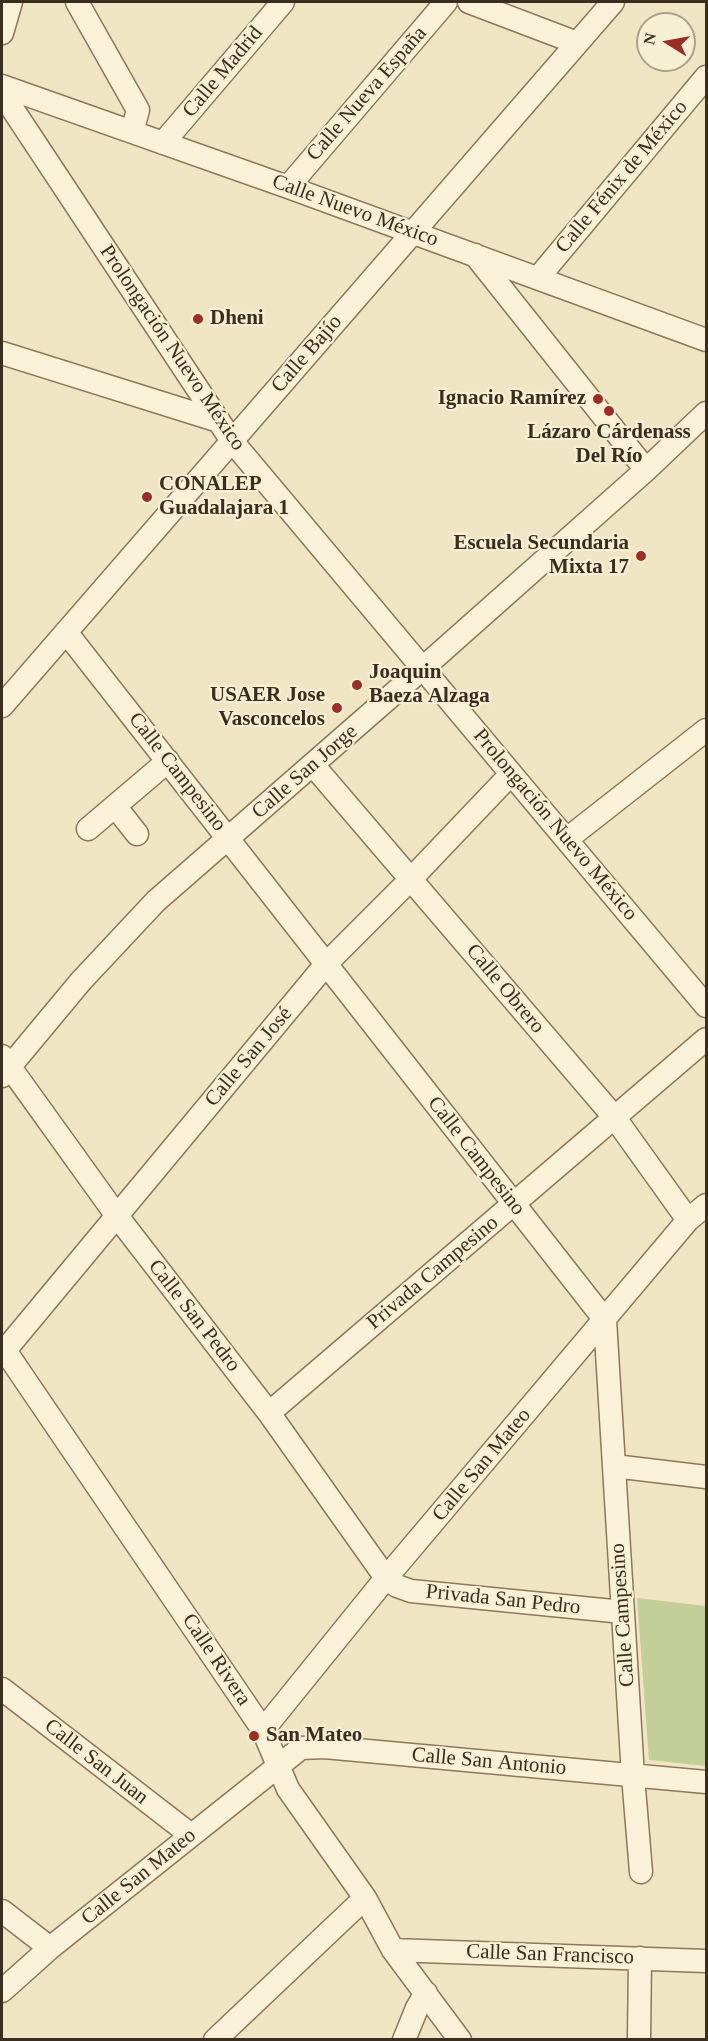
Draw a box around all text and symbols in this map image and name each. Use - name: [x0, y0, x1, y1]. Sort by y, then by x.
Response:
- north arrow: [636, 12, 696, 72]
- street label: Calle Madrid: [178, 21, 268, 123]
- street label: Calle Nueva España: [302, 21, 432, 167]
- text: N: [640, 32, 659, 46]
- street label: Calle Fénix de México: [551, 95, 693, 259]
- street label: Calle Nuevo México: [268, 169, 442, 253]
- street label: Prolongación Nuevo México: [94, 240, 250, 456]
- place label: Dheni: [210, 306, 264, 332]
- street label: Calle Bajío: [266, 310, 348, 398]
- marker: Dheni: [191, 312, 205, 326]
- place label: Ignacio Ramírez: [438, 386, 586, 412]
- marker: Ignacio Ramírez: [591, 392, 605, 406]
- marker: Lázaro Cárdenass Del Río: [602, 404, 616, 418]
- place label: Lázaro Cárdenass Del Río: [527, 420, 691, 470]
- place label: CONALEP Guadalajara 1: [159, 472, 289, 522]
- marker: CONALEP Guadalajara 1: [140, 490, 154, 504]
- place label: Escuela Secundaria Mixta 17: [453, 531, 629, 581]
- marker: Escuela Secundaria Mixta 17: [634, 549, 648, 563]
- place label: Joaquin Baeza Alzaga: [369, 660, 490, 710]
- marker: Joaquin Baeza Alzaga: [350, 678, 364, 692]
- place label: USAER Jose Vasconcelos: [210, 683, 325, 733]
- marker: USAER Jose Vasconcelos: [330, 701, 344, 715]
- street label: Calle Campesino: [123, 707, 231, 837]
- street label: Calle San Jorge: [247, 719, 363, 825]
- street label: Prolongación Nuevo México: [467, 724, 643, 926]
- street label: Calle Obrero: [460, 939, 550, 1039]
- street label: Calle San José: [200, 1002, 298, 1112]
- street label: Calle Campesino: [422, 1091, 530, 1221]
- street label: Privada Campesino: [362, 1211, 504, 1335]
- street label: Calle San Pedro: [142, 1255, 246, 1377]
- street label: Calle San Mateo: [427, 1403, 537, 1527]
- street label: Calle Campesino: [605, 1542, 641, 1688]
- street label: Privada San Pedro: [425, 1579, 581, 1621]
- street label: Calle Rivera: [176, 1609, 256, 1711]
- street label: Calle San Juan: [39, 1714, 153, 1810]
- place label: San Mateo: [266, 1723, 362, 1749]
- marker: San Mateo: [247, 1729, 261, 1743]
- street label: Calle San Antonio: [411, 1743, 567, 1781]
- street label: Calle San Mateo: [77, 1823, 201, 1931]
- street label: Calle San Francisco: [466, 1939, 634, 1971]

